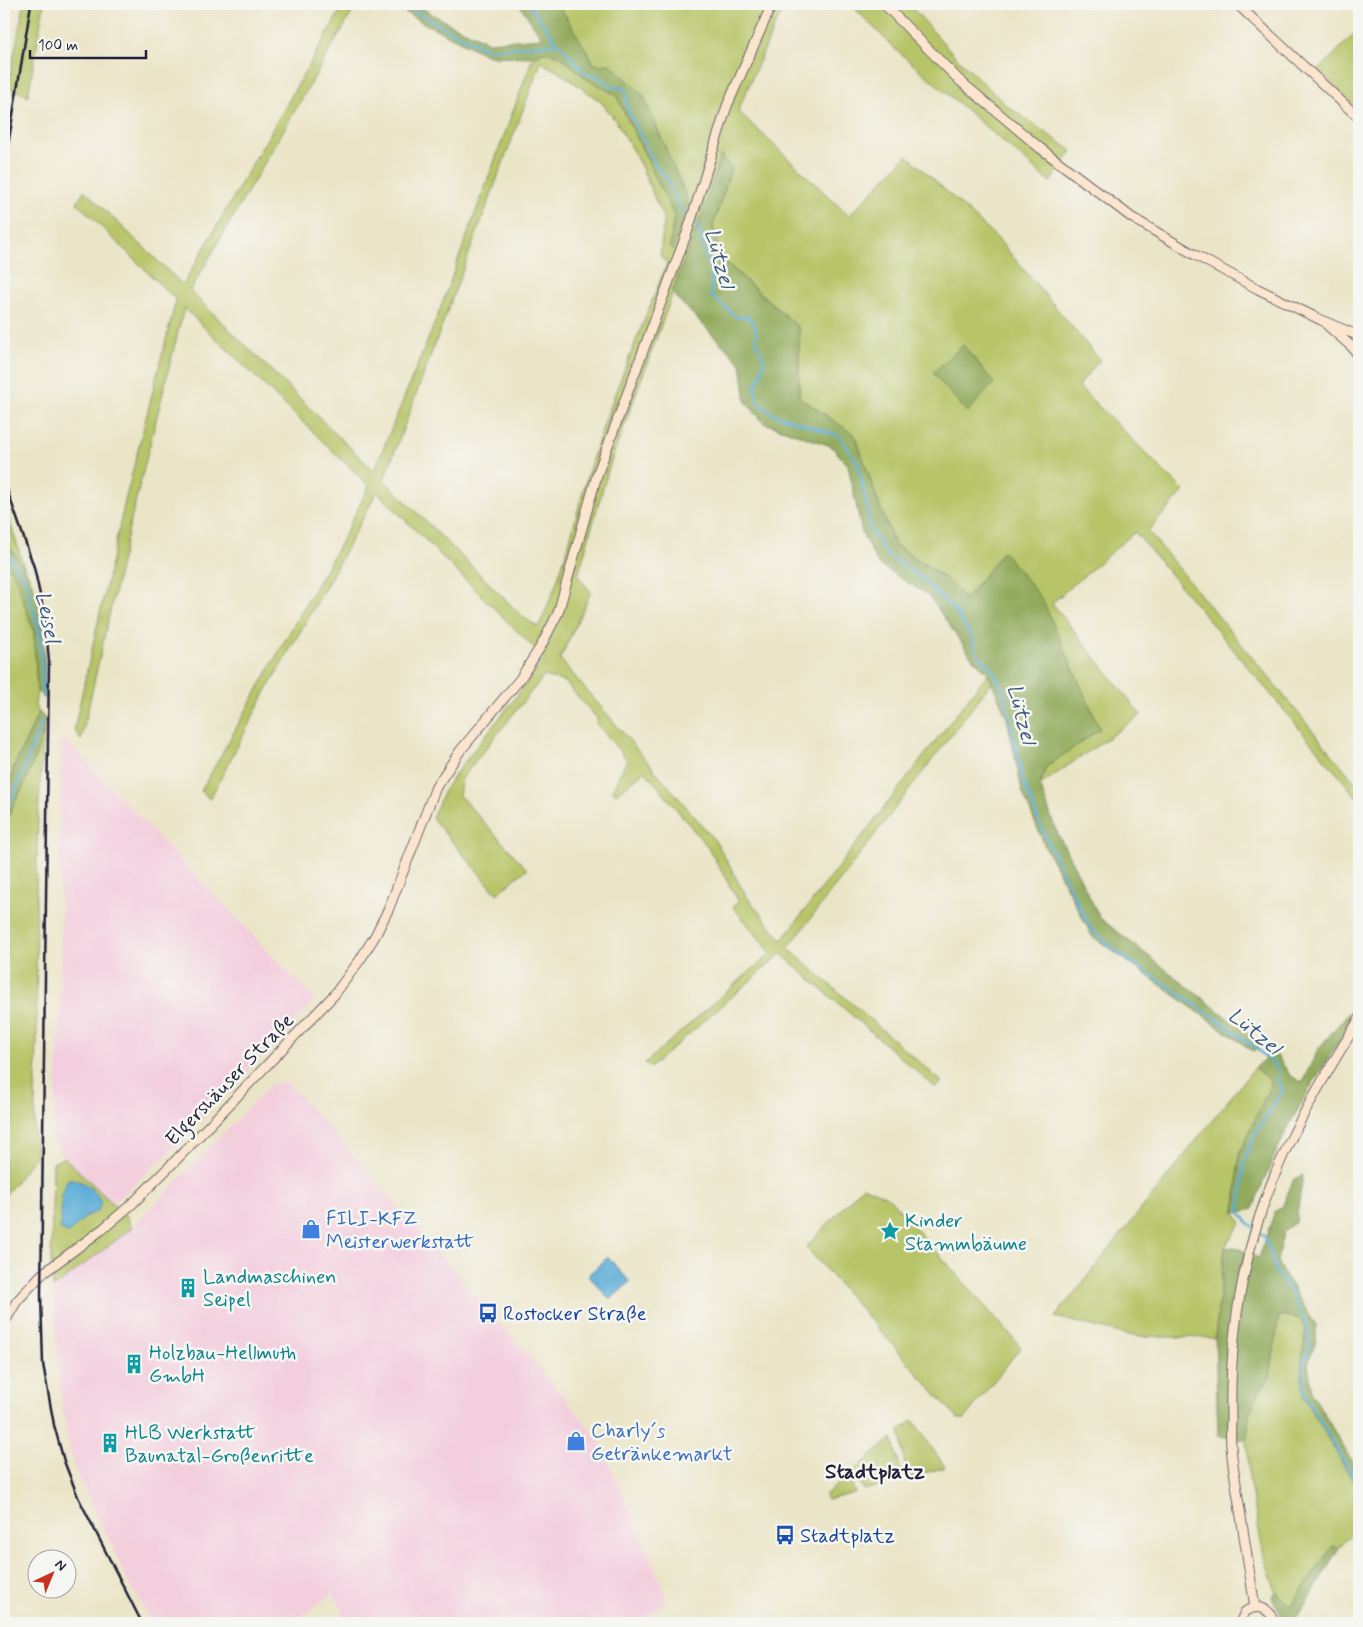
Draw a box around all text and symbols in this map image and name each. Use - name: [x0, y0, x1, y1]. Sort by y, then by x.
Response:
- scale bar: [30, 28, 146, 60]
- text: 100 m: [38, 36, 78, 56]
- water label: Lützel: [697, 225, 742, 294]
- water label: Leisel: [28, 589, 67, 647]
- water label: Lützel: [1000, 681, 1043, 750]
- water label: Lützel: [1222, 1002, 1289, 1063]
- street label: Elgershäuser Straße: [160, 1008, 302, 1154]
- place label: FILI-KFZ Meisterwerkstatt: [326, 1206, 475, 1256]
- place label: Kinder Stammbäume: [905, 1208, 1027, 1258]
- shop icon: FILI-KFZ Meisterwerkstatt: [300, 1218, 322, 1240]
- place icon: Kinder Stammbäume: [879, 1220, 901, 1242]
- place label: Landmaschinen Seipel: [203, 1264, 336, 1314]
- building icon: Landmaschinen Seipel: [177, 1277, 199, 1299]
- place label: Rostocker Straße: [503, 1301, 647, 1328]
- bus stop icon: Rostocker Straße: [477, 1302, 499, 1324]
- place label: Holzbau-Hellmuth GmbH: [149, 1340, 296, 1390]
- building icon: Holzbau-Hellmuth GmbH: [123, 1353, 145, 1375]
- place label: Charly´s Getränkemarkt: [591, 1418, 733, 1468]
- place label: HLB Werkstatt Baunatal-Großenritte: [125, 1420, 314, 1470]
- shop icon: Charly´s Getränkemarkt: [565, 1430, 587, 1452]
- building icon: HLB Werkstatt Baunatal-Großenritte: [99, 1432, 121, 1454]
- district label: Stadtplatz: [825, 1458, 926, 1486]
- place label: Stadtplatz: [800, 1523, 895, 1550]
- bus stop icon: Stadtplatz: [774, 1524, 796, 1546]
- north arrow: [28, 1550, 78, 1600]
- text: N: [51, 1556, 70, 1575]

